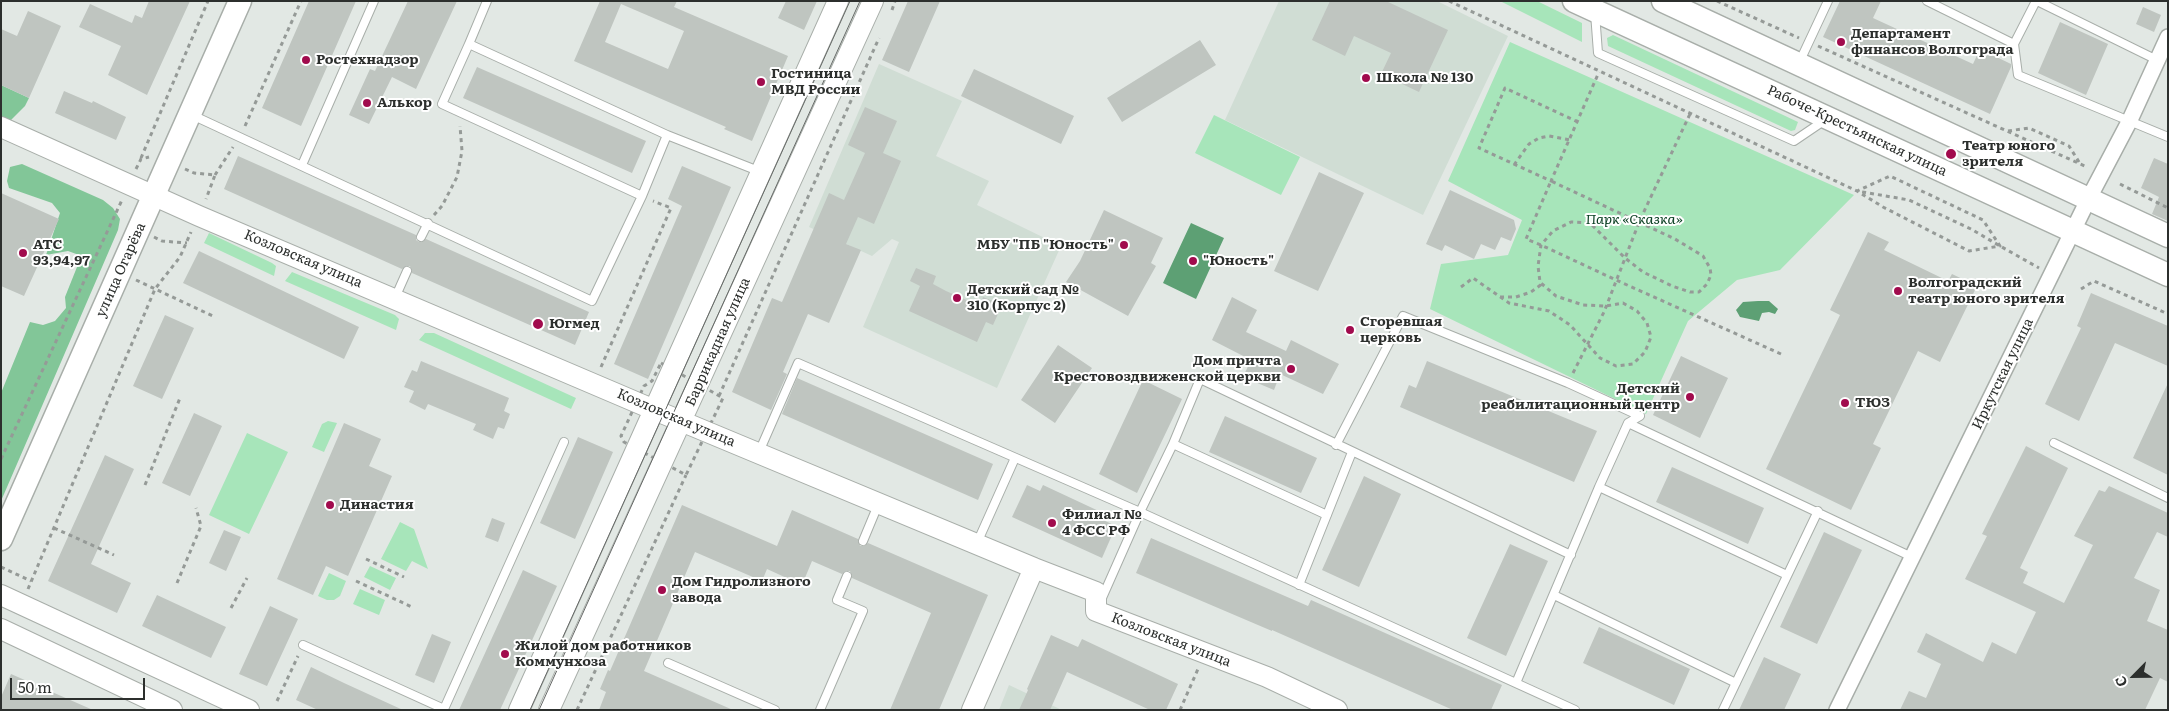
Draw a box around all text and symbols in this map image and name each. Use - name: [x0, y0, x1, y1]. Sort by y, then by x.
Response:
- place label: Департамент финансов Волгограда: [1851, 26, 2014, 58]
- marker: Департамент финансов Волгограда: [1835, 36, 1847, 48]
- place label: Ростехнадзор: [316, 52, 419, 68]
- marker: Ростехнадзор: [300, 54, 312, 66]
- place label: Гостиница МВД России: [771, 66, 861, 98]
- place label: Школа № 130: [1376, 70, 1473, 86]
- marker: Школа № 130: [1360, 72, 1372, 84]
- marker: Гостиница МВД России: [755, 76, 767, 88]
- street label: Рабоче-Крестьянская улица: [1764, 82, 1950, 180]
- place label: Алькор: [377, 95, 432, 111]
- marker: Алькор: [361, 97, 373, 109]
- place label: Театр юного зрителя: [1962, 138, 2055, 170]
- marker: Театр юного зрителя: [1944, 147, 1958, 161]
- park label: Парк «Сказка»: [1585, 212, 1683, 228]
- street label: улица Огарёва: [93, 220, 149, 320]
- street label: Козловская улица: [241, 226, 365, 292]
- place label: АТС 93,94,97: [33, 237, 90, 270]
- place label: МБУ "ПБ "Юность": [977, 237, 1114, 253]
- marker: МБУ "ПБ "Юность": [1118, 239, 1130, 251]
- marker: АТС 93,94,97: [17, 247, 29, 259]
- place label: "Юность": [1203, 253, 1274, 269]
- marker: "Юность": [1187, 255, 1199, 267]
- street label: Баррикадная улица: [682, 275, 754, 409]
- place label: Волгоградский театр юного зрителя: [1908, 275, 2064, 308]
- place label: Детский сад № 310 (Корпус 2): [967, 282, 1079, 314]
- marker: Волгоградский театр юного зрителя: [1892, 285, 1904, 297]
- marker: Детский сад № 310 (Корпус 2): [951, 292, 963, 304]
- place label: Сгоревшая церковь: [1360, 314, 1442, 347]
- place label: Югмед: [549, 316, 600, 332]
- street label: Иркутская улица: [1969, 316, 2037, 432]
- marker: Югмед: [531, 317, 545, 331]
- marker: Сгоревшая церковь: [1344, 324, 1356, 336]
- place label: Дом причта Крестовоздвиженской церкви: [1053, 353, 1281, 386]
- marker: Дом причта Крестовоздвиженской церкви: [1285, 363, 1297, 375]
- place label: Детский реабилитационный центр: [1481, 381, 1680, 414]
- street label: Козловская улица: [614, 385, 738, 451]
- marker: Детский реабилитационный центр: [1684, 391, 1696, 403]
- place label: ТЮЗ: [1855, 395, 1890, 411]
- marker: ТЮЗ: [1839, 397, 1851, 409]
- place label: Династия: [340, 497, 414, 513]
- marker: Династия: [324, 499, 336, 511]
- place label: Филиал № 4 ФСС РФ: [1062, 507, 1142, 540]
- marker: Филиал № 4 ФСС РФ: [1046, 517, 1058, 529]
- place label: Дом Гидролизного завода: [672, 574, 811, 606]
- marker: Дом Гидролизного завода: [656, 584, 668, 596]
- street label: Козловская улица: [1109, 609, 1233, 671]
- place label: Жилой дом работников Коммунхоза: [515, 638, 691, 670]
- marker: Жилой дом работников Коммунхоза: [499, 648, 511, 660]
- north arrow: [2109, 651, 2159, 701]
- scale bar: [12, 668, 148, 700]
- text: С: [2109, 673, 2131, 690]
- text: 50 m: [18, 675, 52, 698]

